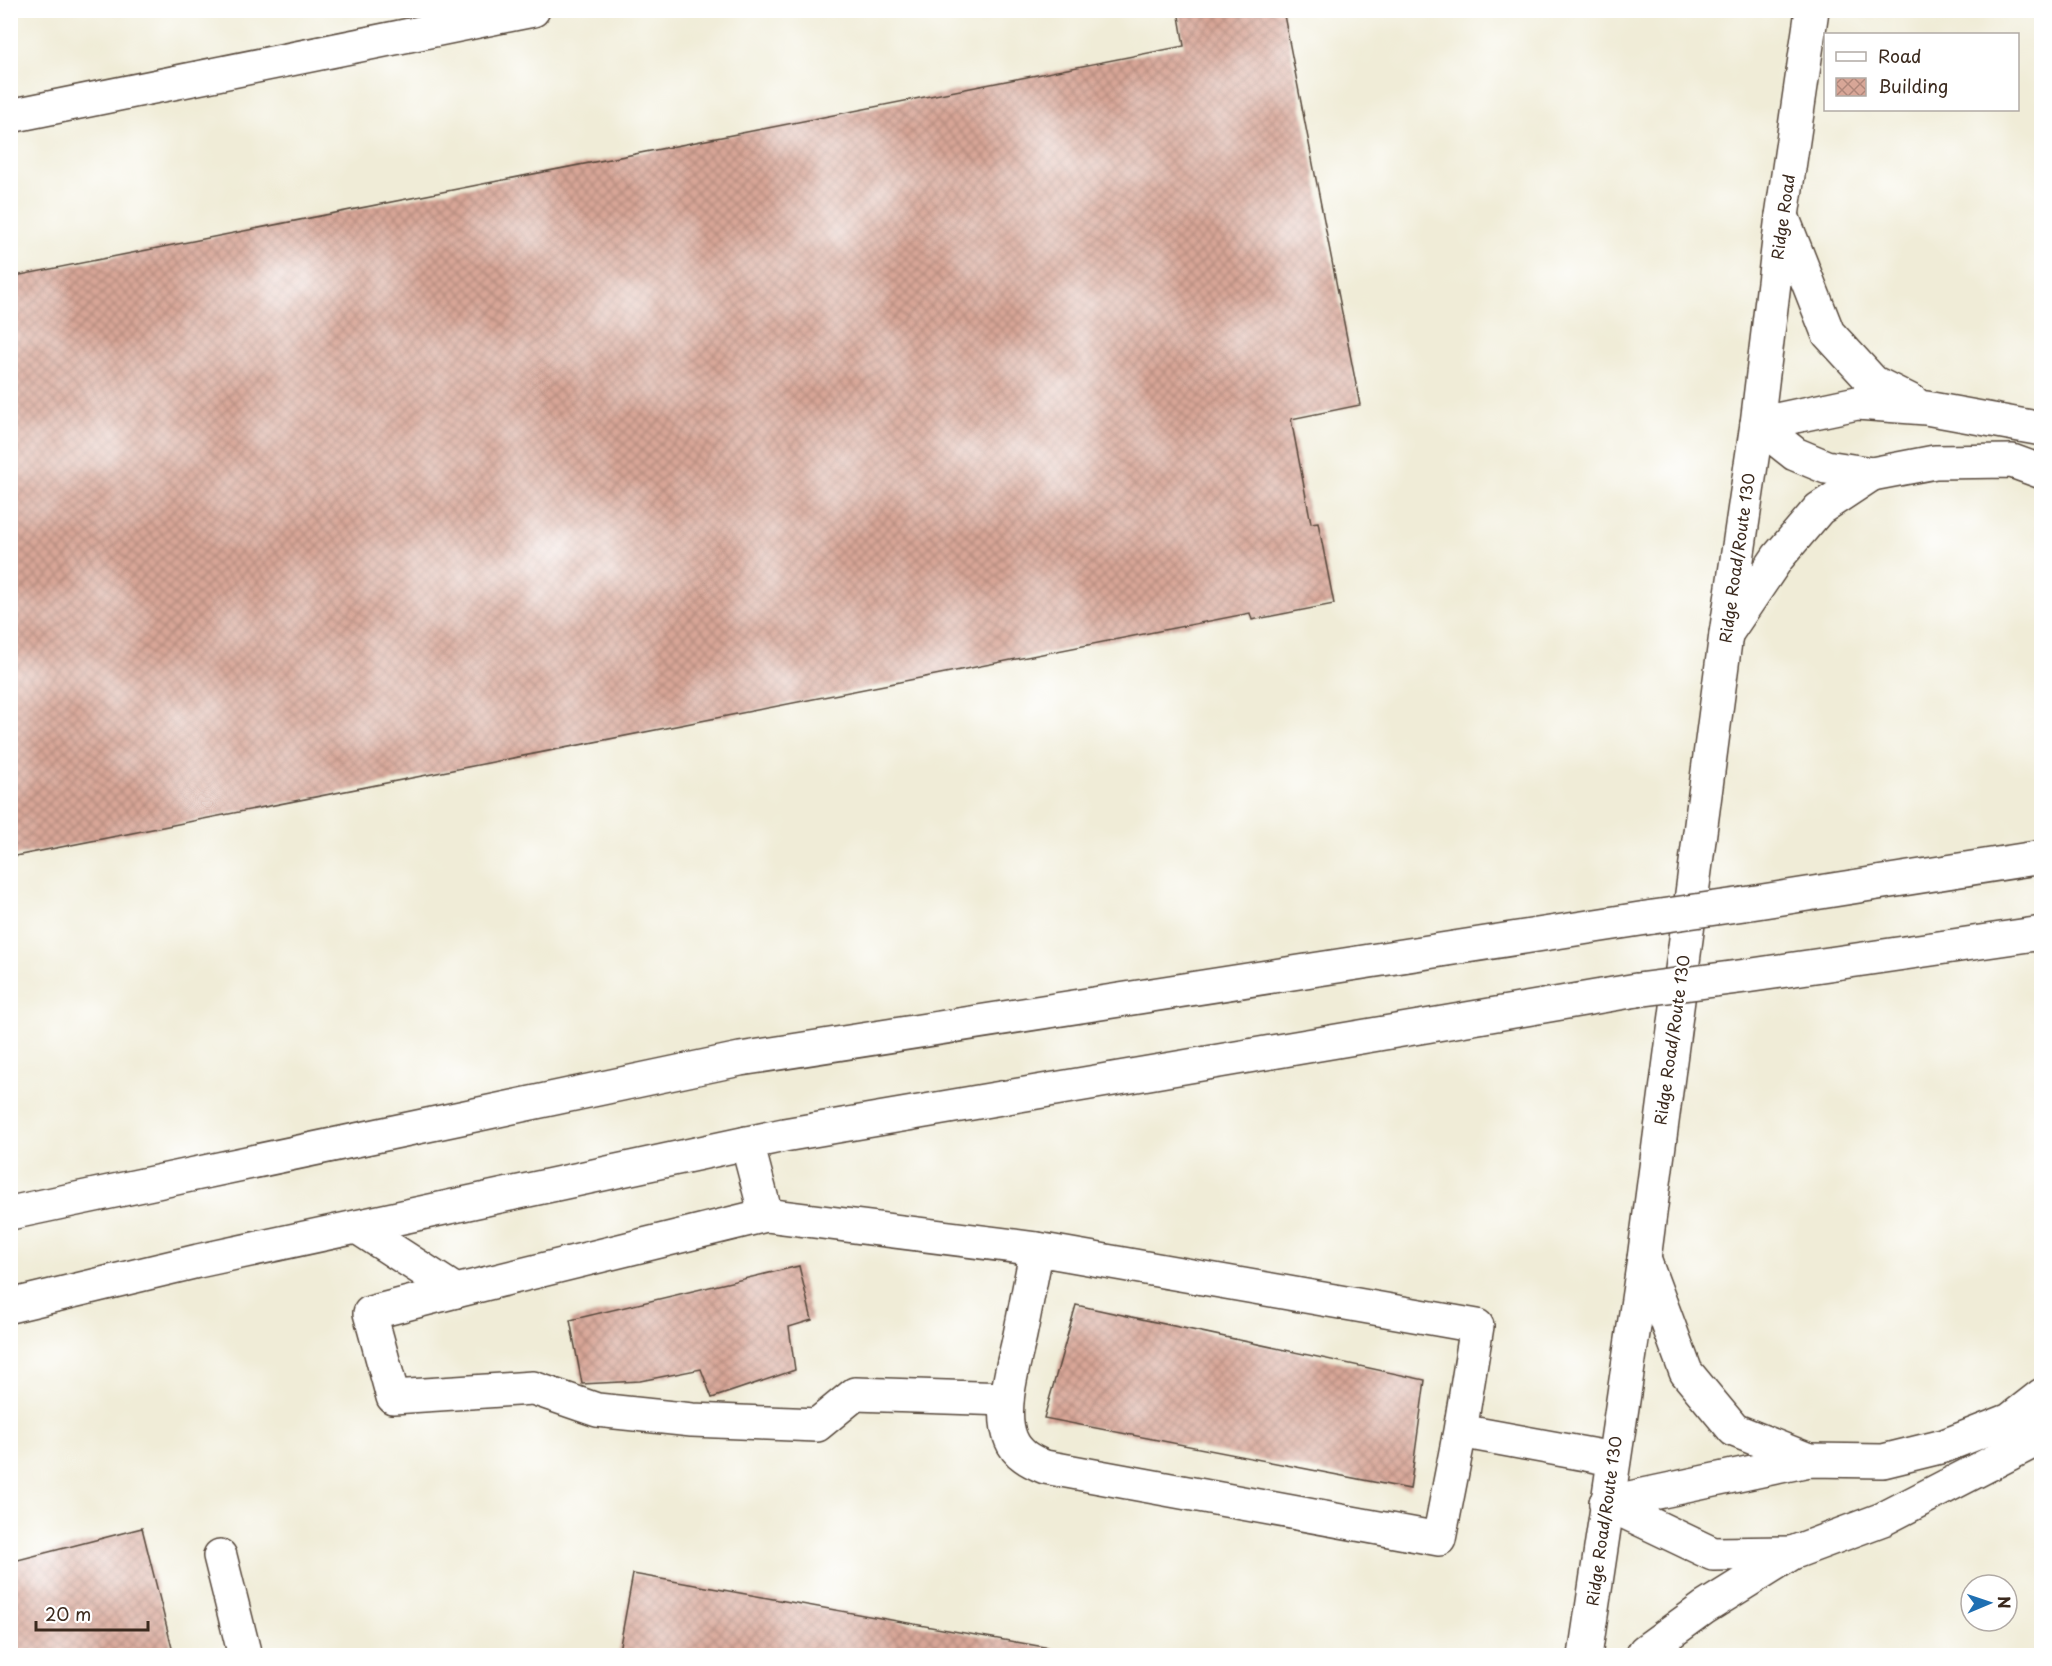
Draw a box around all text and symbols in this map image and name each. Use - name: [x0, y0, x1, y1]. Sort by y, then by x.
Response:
- legend: [1824, 33, 2019, 111]
- text: Road: [1878, 42, 1922, 69]
- text: Building: [1878, 72, 1948, 99]
- street label: Ridge Road: [1764, 172, 1800, 261]
- street label: Ridge Road/Route 130: [1712, 471, 1760, 645]
- street label: Ridge Road/Route 130: [1647, 953, 1695, 1127]
- street label: Ridge Road/Route 130: [1579, 1434, 1627, 1608]
- north arrow: [1959, 1573, 2019, 1633]
- scale bar: [36, 1594, 148, 1632]
- text: N: [1993, 1596, 2017, 1609]
- text: 20 m: [45, 1600, 91, 1627]

